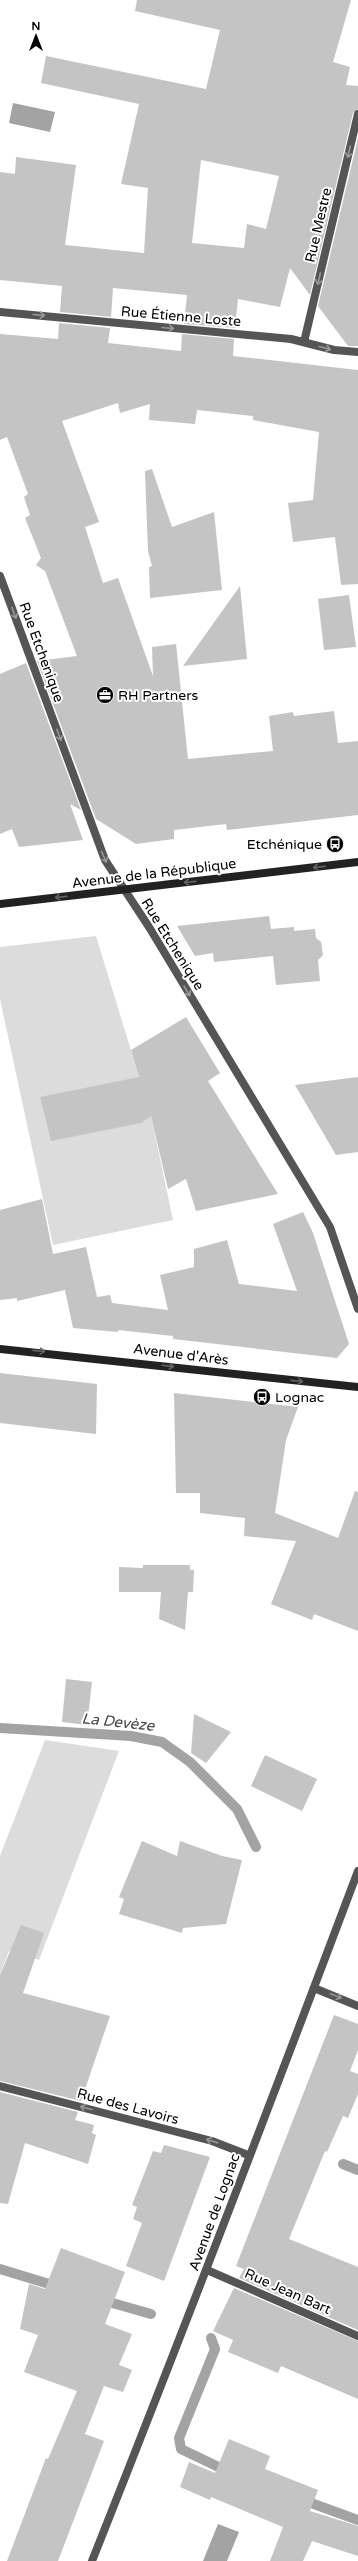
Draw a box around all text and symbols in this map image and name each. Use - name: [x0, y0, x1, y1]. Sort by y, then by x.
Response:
- north arrow: [16, 16, 56, 56]
- text: N: [32, 20, 40, 33]
- one-way arrow: [345, 145, 352, 158]
- street label: Rue Mestre: [302, 186, 335, 264]
- one-way arrow: [315, 272, 323, 285]
- street label: Rue Étienne Loste: [120, 303, 242, 330]
- one-way arrow: [32, 312, 45, 319]
- one-way arrow: [161, 324, 174, 331]
- one-way arrow: [318, 344, 331, 352]
- street label: Rue Etchenique: [16, 600, 68, 705]
- one-way arrow: [10, 607, 18, 619]
- office icon: RH Partners: [95, 685, 115, 705]
- place label: RH Partners: [118, 687, 199, 704]
- one-way arrow: [55, 728, 63, 740]
- bus stop icon: Etchénique: [325, 834, 345, 854]
- place label: Etchénique: [247, 836, 322, 853]
- one-way arrow: [101, 850, 109, 862]
- street label: Avenue de la République: [71, 855, 237, 892]
- one-way arrow: [313, 863, 326, 870]
- one-way arrow: [184, 878, 197, 885]
- one-way arrow: [55, 893, 68, 901]
- street label: Rue Etchenique: [137, 895, 208, 993]
- one-way arrow: [184, 985, 192, 997]
- street label: Avenue d'Arès: [132, 1340, 230, 1369]
- one-way arrow: [32, 1348, 45, 1355]
- one-way arrow: [161, 1362, 174, 1370]
- one-way arrow: [290, 1377, 303, 1384]
- bus stop icon: Lognac: [252, 1387, 272, 1407]
- place label: Lognac: [275, 1389, 324, 1406]
- water label: La Devèze: [81, 1709, 157, 1735]
- one-way arrow: [330, 1993, 342, 2001]
- street label: Rue des Lavoirs: [75, 2085, 181, 2128]
- one-way arrow: [80, 2104, 93, 2111]
- one-way arrow: [206, 2137, 218, 2145]
- street label: Avenue de Lognac: [185, 2151, 244, 2273]
- street label: Rue Jean Bart: [242, 2265, 334, 2318]

